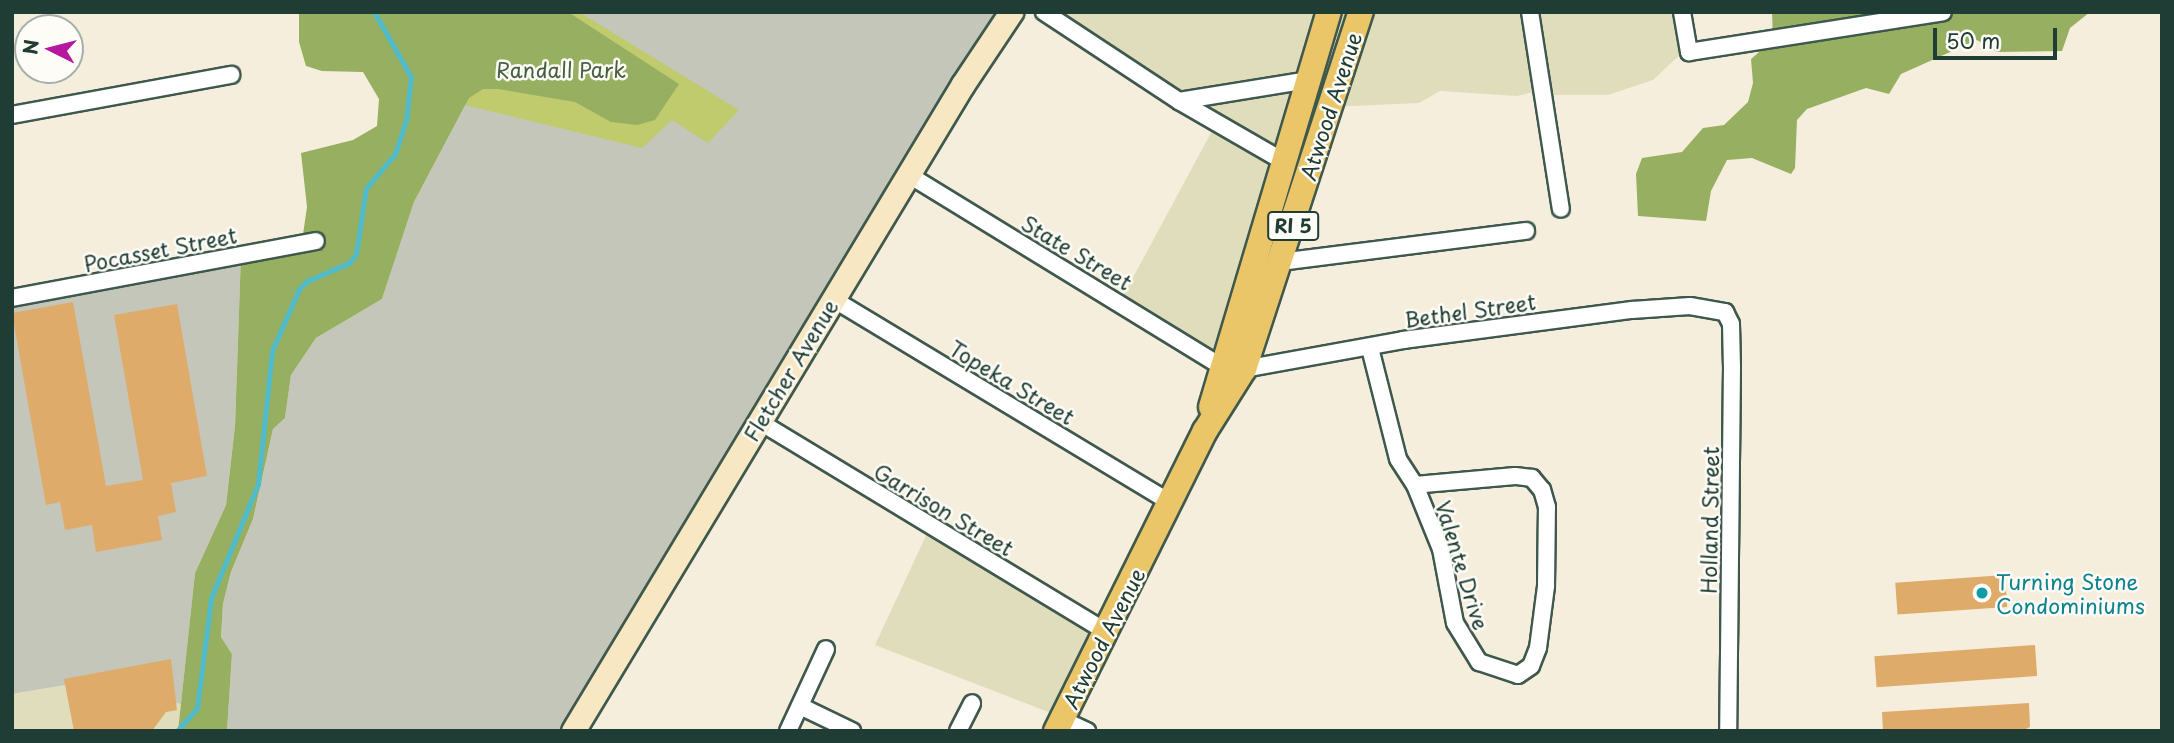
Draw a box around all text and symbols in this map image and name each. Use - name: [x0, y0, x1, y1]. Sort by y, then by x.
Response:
- north arrow: [14, 14, 84, 84]
- scale bar: [1936, 14, 2060, 58]
- text: 50 m: [1946, 24, 2000, 56]
- street label: Atwood Avenue: [1294, 28, 1366, 184]
- text: N: [15, 38, 45, 56]
- park label: Randall Park: [496, 56, 626, 82]
- street label: State Street: [1017, 209, 1137, 295]
- road number: RI 5: [1267, 210, 1319, 242]
- street label: Pocasset Street: [81, 222, 239, 276]
- street label: Bethel Street: [1402, 288, 1538, 332]
- street label: Fletcher Avenue: [738, 295, 842, 445]
- street label: Topeka Street: [945, 335, 1079, 429]
- street label: Holland Street: [1695, 446, 1723, 594]
- street label: Garrison Street: [870, 458, 1018, 560]
- street label: Valente Drive: [1431, 497, 1495, 633]
- street label: Atwood Avenue: [1057, 563, 1149, 713]
- place label: Turning Stone Condominiums: [1996, 568, 2145, 618]
- marker: Turning Stone Condominiums: [1974, 585, 1990, 601]

